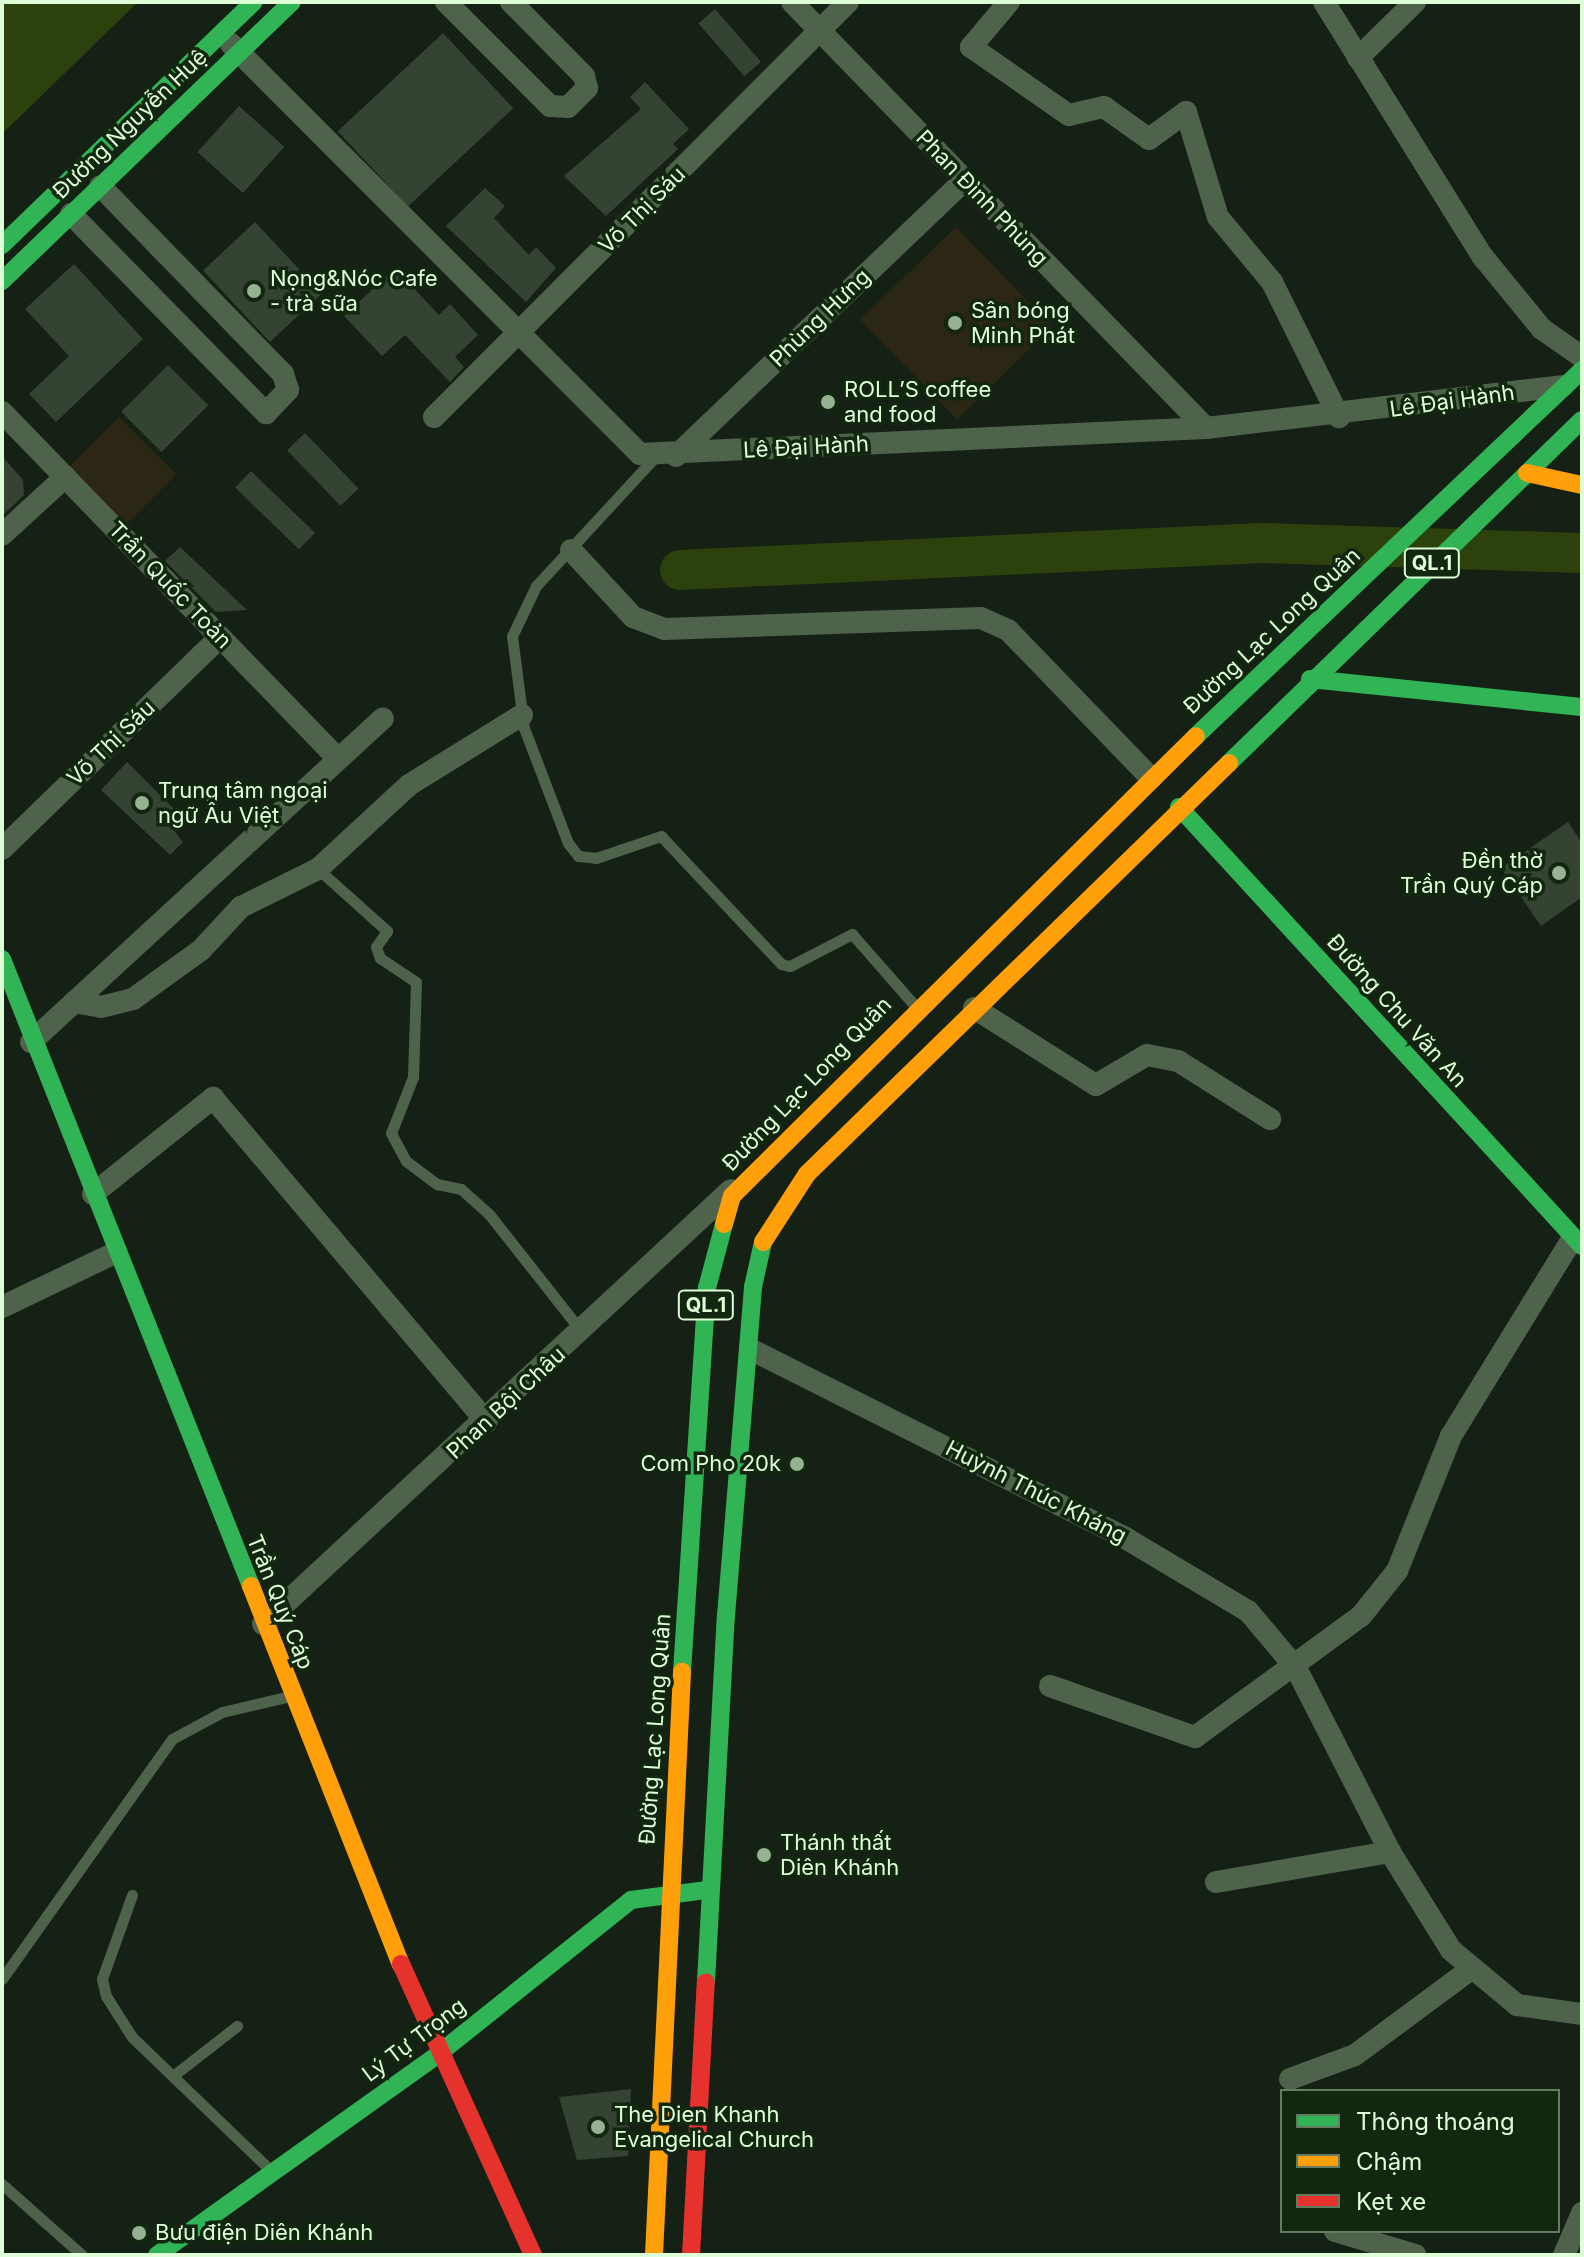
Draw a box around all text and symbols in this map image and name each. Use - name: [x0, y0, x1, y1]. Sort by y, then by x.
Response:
- street label: Đường Nguyễn Huệ: [48, 44, 212, 204]
- street label: Phan Đình Phùng: [910, 125, 1054, 271]
- street label: Võ Thị Sáu: [593, 161, 691, 259]
- street label: Phùng Hưng: [764, 264, 876, 372]
- place label: Nọng&Nóc Cafe - trà sữa: [270, 265, 438, 316]
- marker: Nọng&Nóc Cafe - trà sữa: [245, 282, 263, 300]
- place label: Sân bóng Minh Phát: [971, 297, 1075, 348]
- marker: Sân bóng Minh Phát: [946, 314, 964, 332]
- place label: ROLL’S coffee and food: [844, 376, 991, 428]
- street label: Lê Đại Hành: [1388, 379, 1516, 423]
- marker: ROLL’S coffee and food: [819, 393, 837, 411]
- street label: Lê Đại Hành: [742, 431, 870, 463]
- street label: Trần Quốc Toản: [103, 516, 237, 654]
- street label: Đường Lạc Long Quân: [1178, 542, 1366, 720]
- road number: QL.1: [1402, 547, 1462, 579]
- street label: Võ Thị Sáu: [62, 695, 160, 791]
- place label: Trung tâm ngoại ngữ Âu Việt: [158, 777, 328, 828]
- marker: Trung tâm ngoại ngữ Âu Việt: [133, 794, 151, 812]
- place label: Đền thờ Trần Quý Cáp: [1400, 847, 1543, 898]
- marker: Đền thờ Trần Quý Cáp: [1550, 864, 1568, 882]
- street label: Đường Chu Văn An: [1321, 929, 1473, 1093]
- street label: Đường Lạc Long Quân: [717, 992, 897, 1176]
- road number: QL.1: [676, 1289, 736, 1321]
- street label: Phan Bội Châu: [441, 1341, 571, 1465]
- street label: Huỳnh Thúc Kháng: [941, 1435, 1131, 1549]
- place label: Com Pho 20k: [640, 1451, 781, 1477]
- marker: Com Pho 20k: [788, 1455, 806, 1473]
- street label: Trần Quý Cáp: [241, 1531, 319, 1673]
- street label: Đường Lạc Long Quân: [634, 1613, 676, 1845]
- place label: Thánh thất Diên Khánh: [780, 1829, 899, 1880]
- marker: Thánh thất Diên Khánh: [755, 1846, 773, 1864]
- street label: Lý Tự Trọng: [357, 1993, 471, 2087]
- legend: [1280, 2089, 1560, 2233]
- place label: The Dien Khanh Evangelical Church: [614, 2101, 814, 2152]
- text: Thông thoáng: [1356, 2107, 1515, 2136]
- marker: The Dien Khanh Evangelical Church: [589, 2118, 607, 2136]
- text: Chậm: [1356, 2147, 1422, 2176]
- text: Kẹt xe: [1356, 2187, 1426, 2216]
- place label: Bưu điện Diên Khánh: [155, 2220, 373, 2246]
- marker: Bưu điện Diên Khánh: [130, 2224, 148, 2242]

